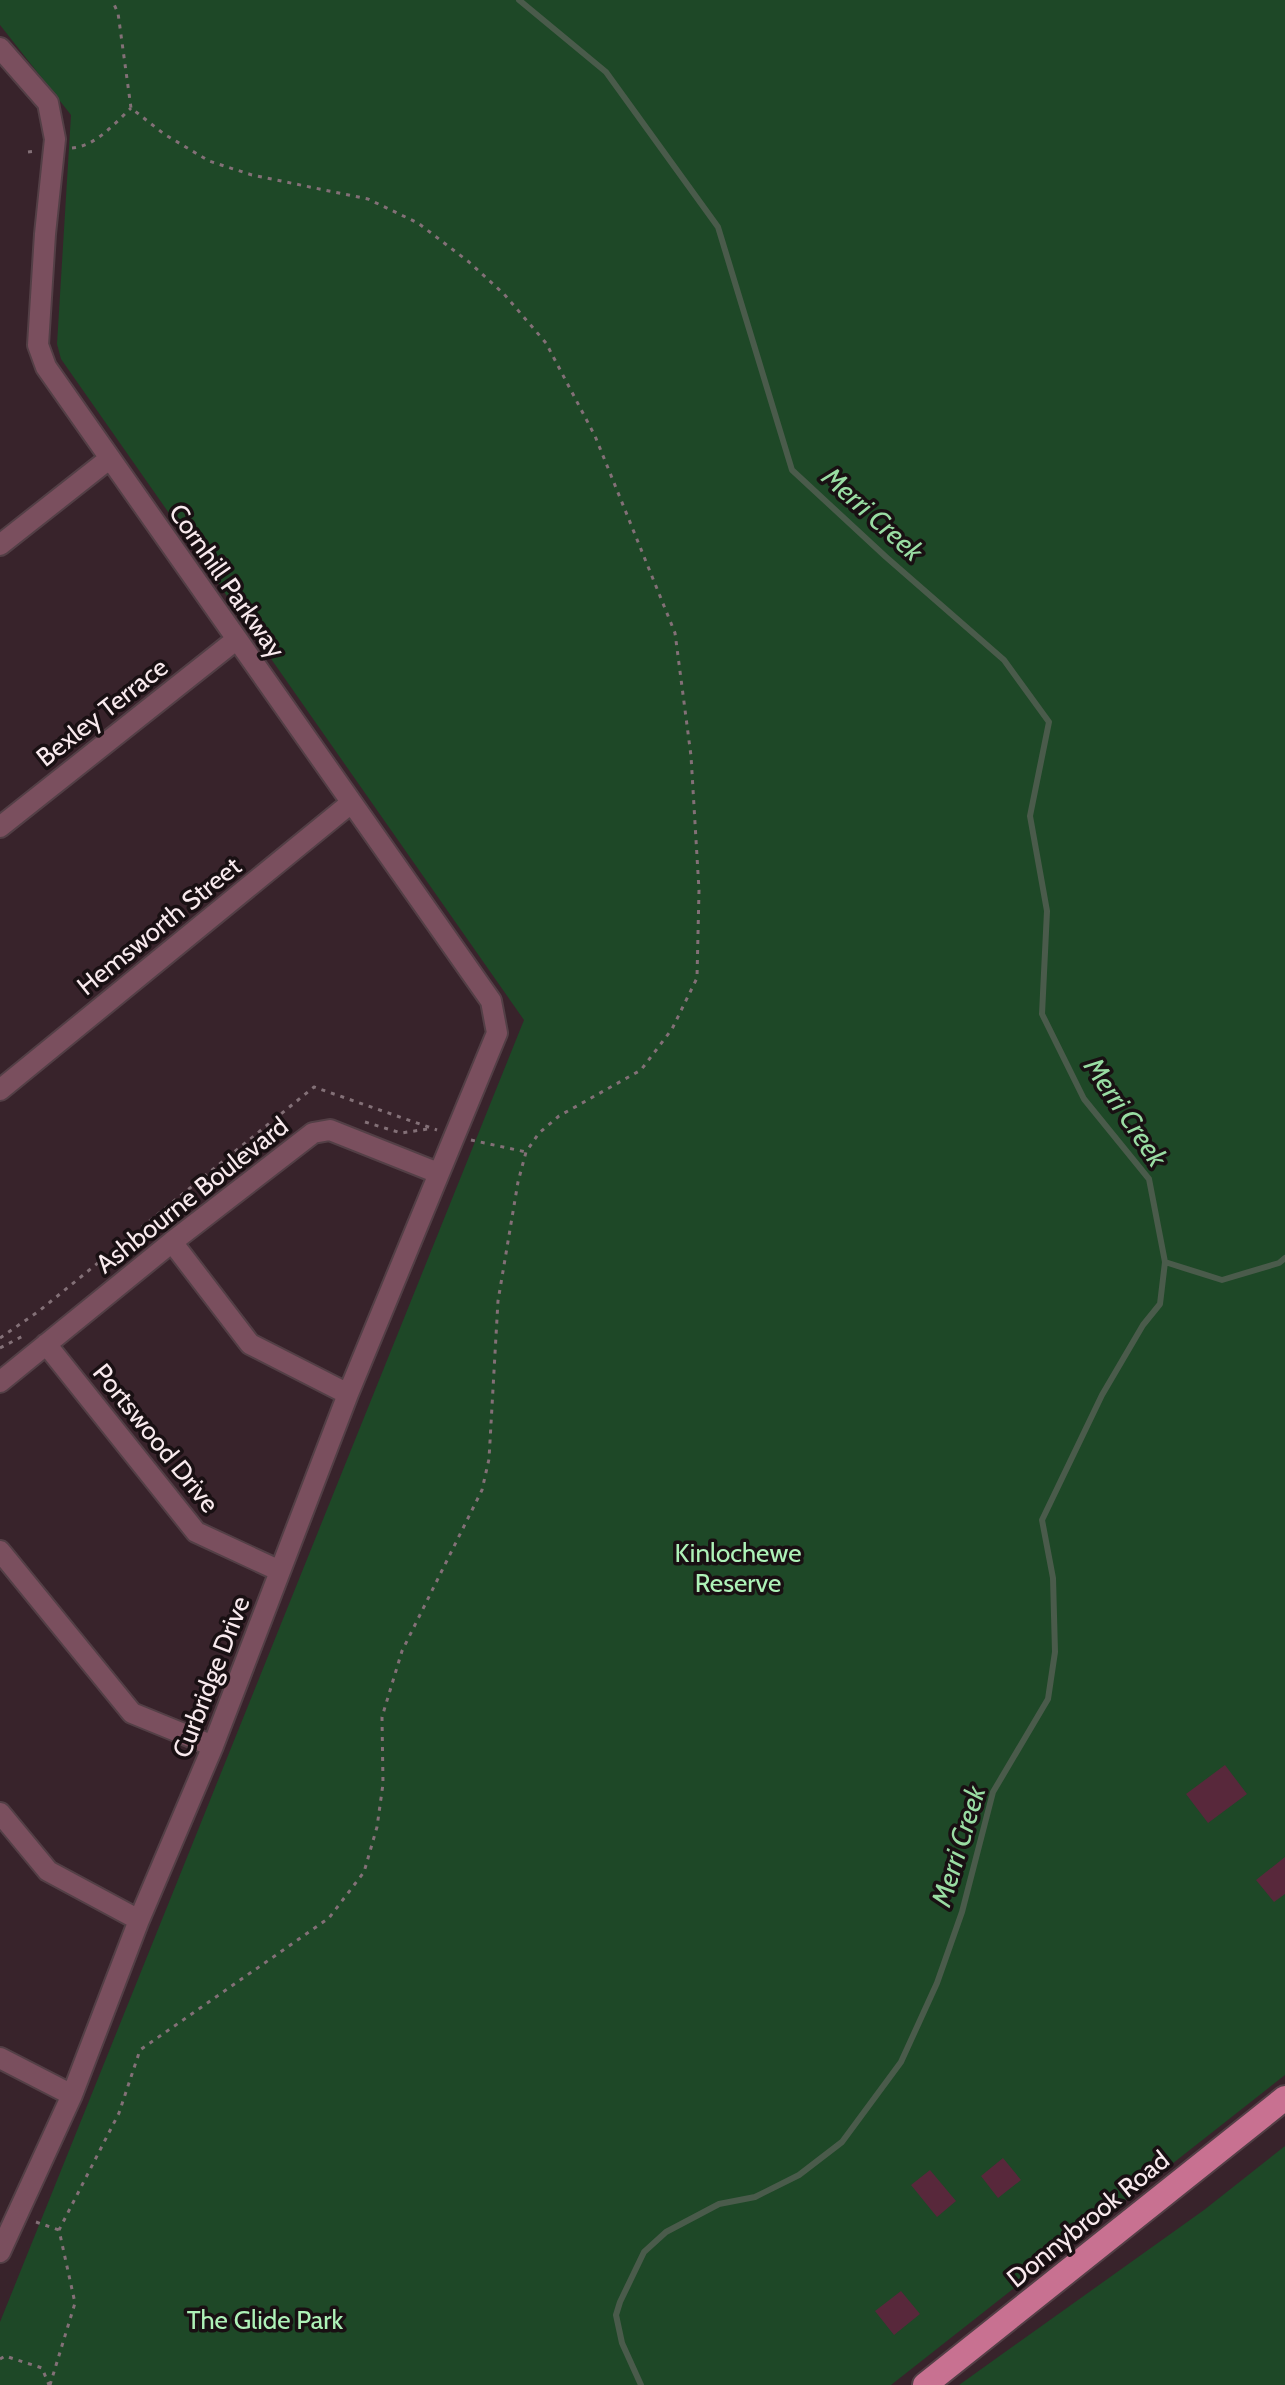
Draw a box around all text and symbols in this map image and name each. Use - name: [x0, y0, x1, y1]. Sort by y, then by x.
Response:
- water label: Merri Creek: [815, 459, 931, 569]
- street label: Cornhill Parkway: [162, 498, 292, 664]
- street label: Bexley Terrace: [30, 651, 174, 773]
- street label: Hemsworth Street: [71, 850, 248, 1002]
- water label: Merri Creek: [1077, 1050, 1175, 1174]
- street label: Ashbourne Boulevard: [89, 1110, 295, 1280]
- street label: Portswood Drive: [86, 1357, 226, 1519]
- park label: Kinlochewe Reserve: [675, 1537, 801, 1599]
- street label: Curbridge Drive: [166, 1592, 256, 1762]
- water label: Merri Creek: [923, 1781, 993, 1911]
- street label: Donnybrook Road: [1000, 2144, 1176, 2294]
- park label: The Glide Park: [187, 2304, 344, 2336]

